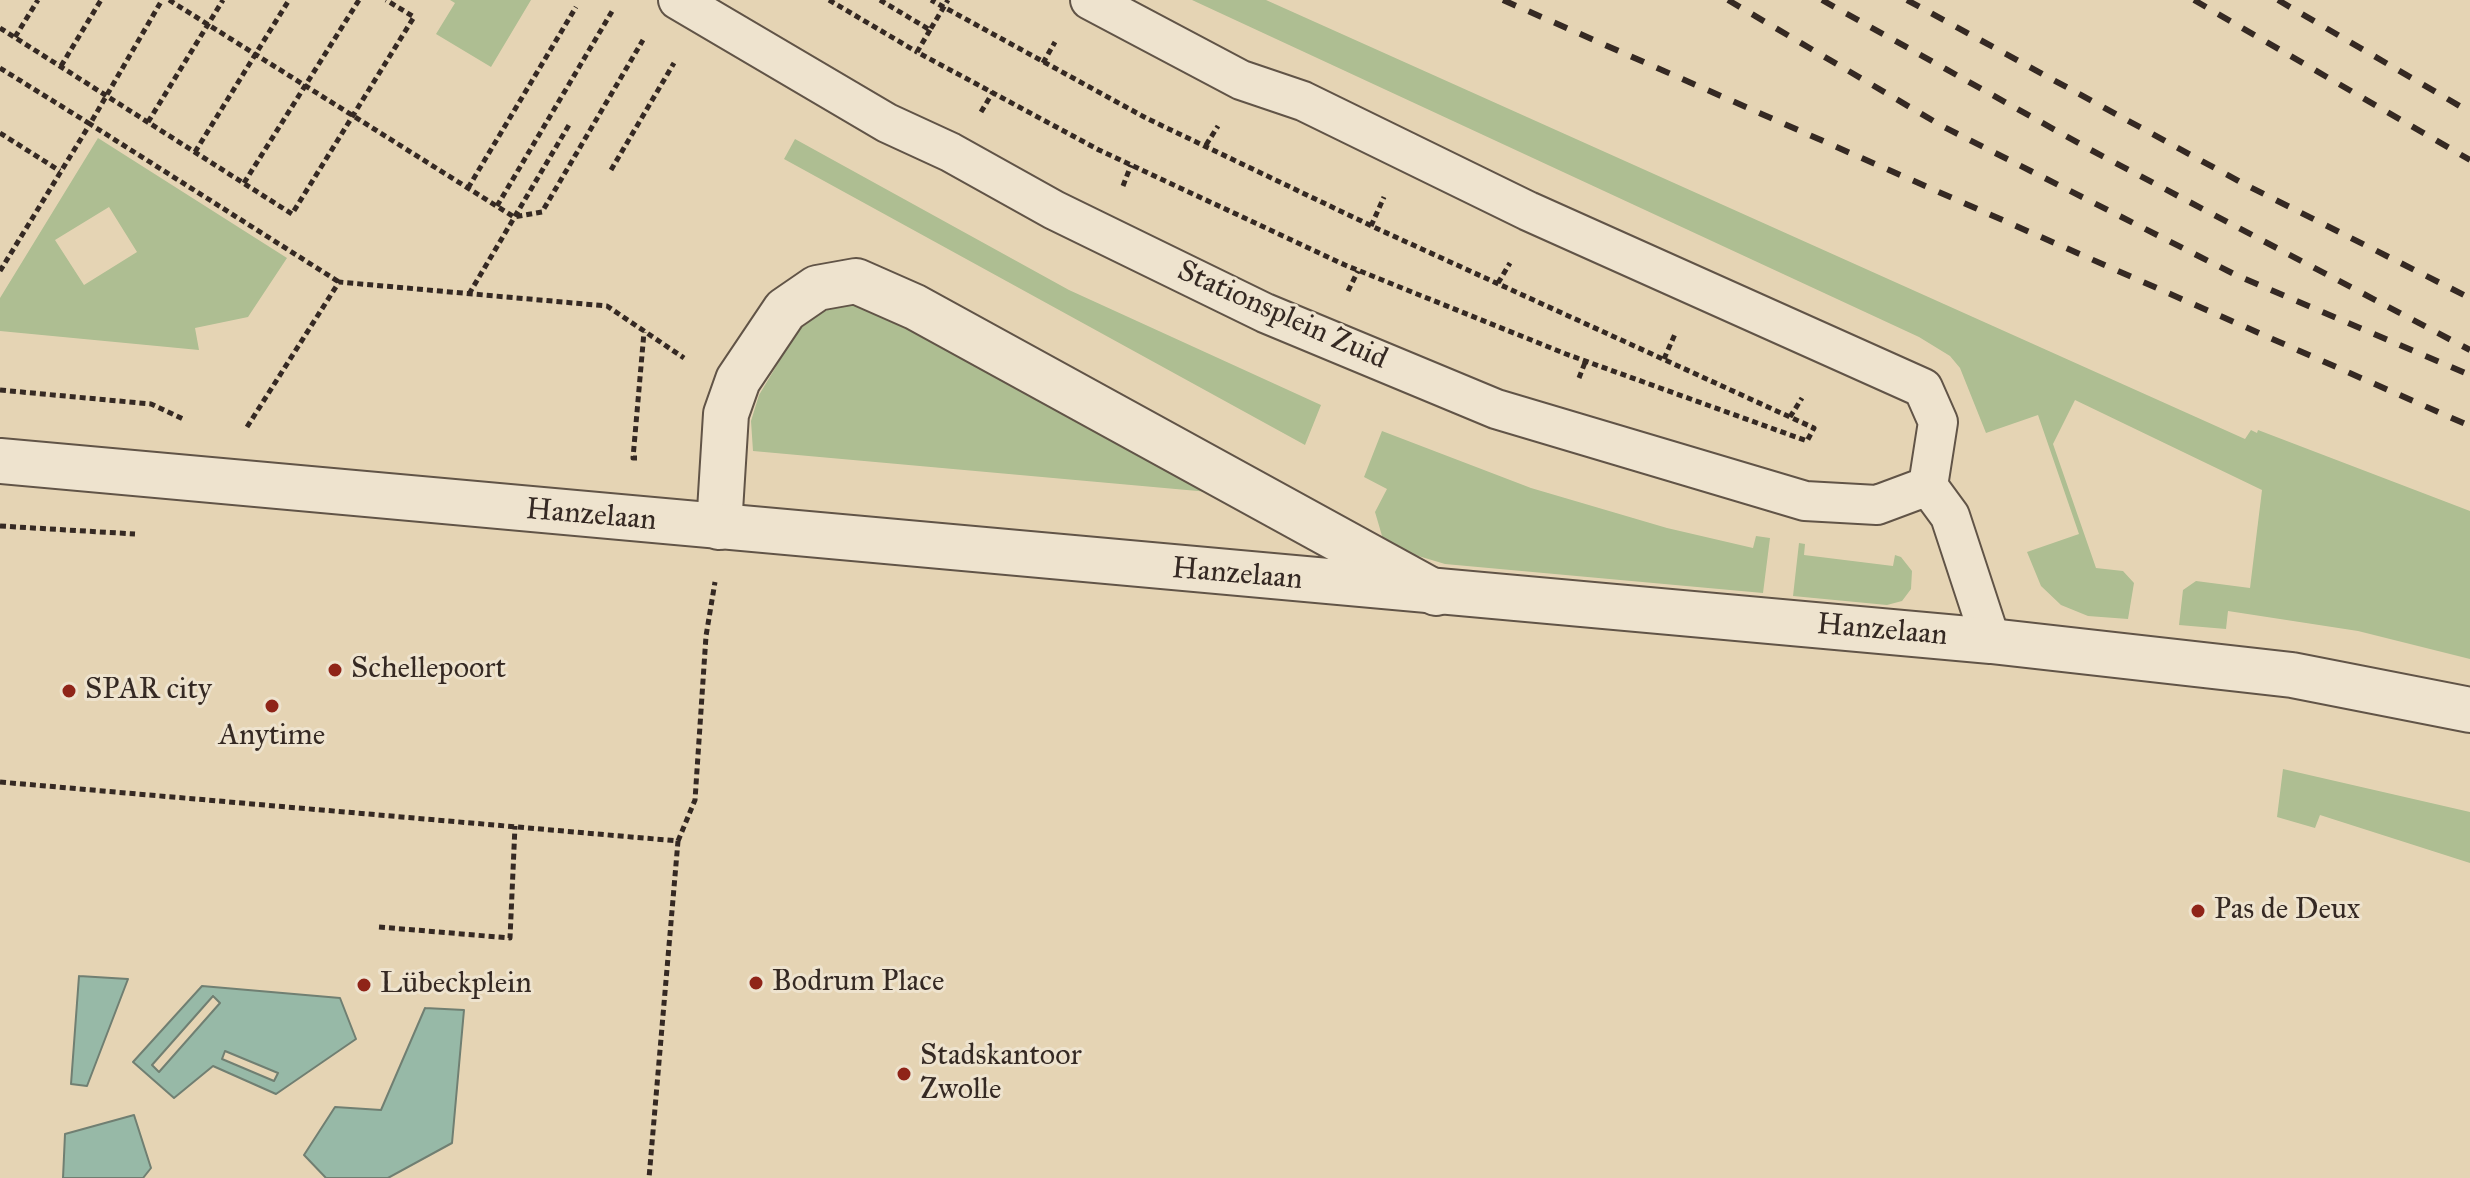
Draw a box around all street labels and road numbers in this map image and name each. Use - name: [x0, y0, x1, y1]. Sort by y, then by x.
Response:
- street label: Stationsplein Zuid: [1171, 254, 1393, 378]
- street label: Hanzelaan: [524, 492, 658, 540]
- street label: Hanzelaan: [1170, 551, 1304, 599]
- street label: Hanzelaan: [1815, 607, 1949, 655]

